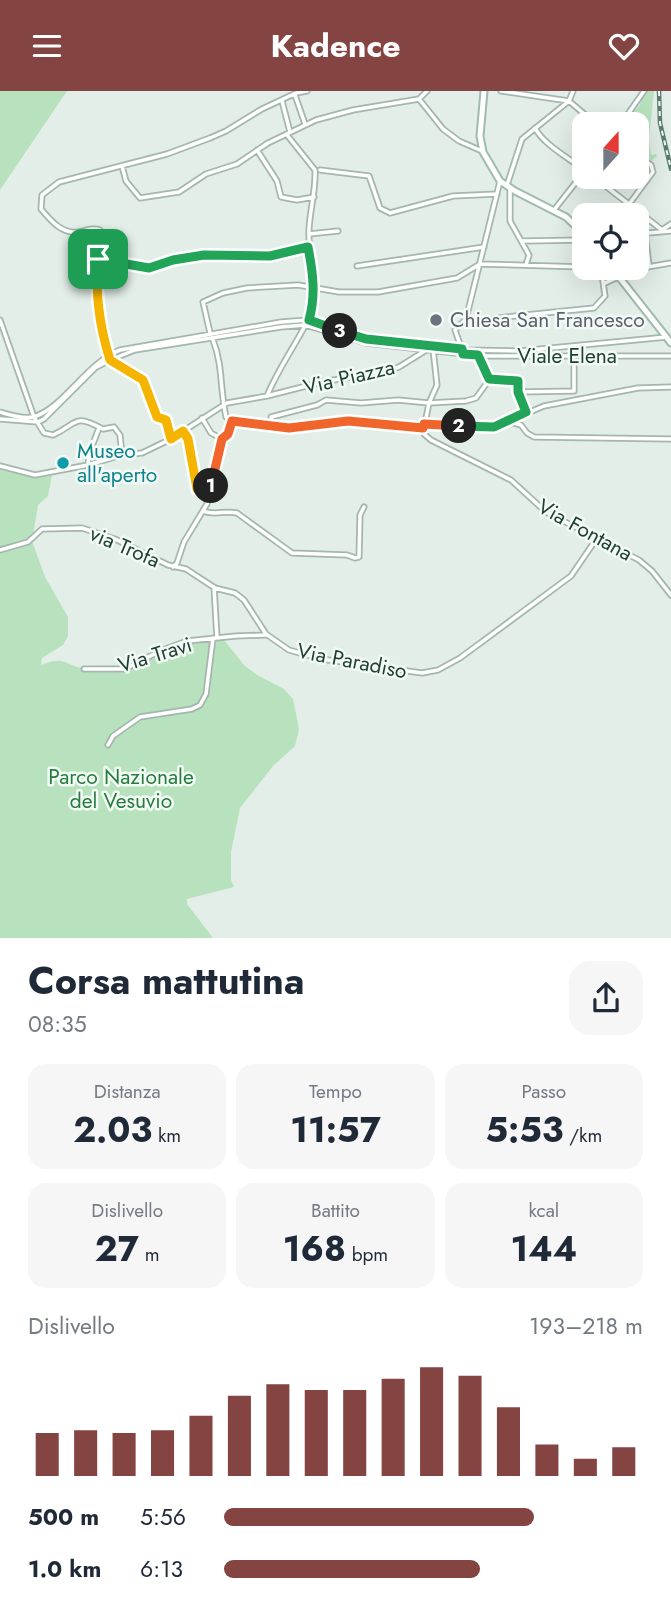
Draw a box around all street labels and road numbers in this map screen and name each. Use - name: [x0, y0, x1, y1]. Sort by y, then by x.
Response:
- street label: Viale Elena: [517, 341, 617, 371]
- street label: Via Piazza: [300, 352, 398, 402]
- street label: Via Fontana: [532, 492, 638, 568]
- street label: via Trofa: [85, 519, 165, 575]
- street label: Via Travi: [114, 630, 196, 680]
- street label: Via Paradiso: [294, 636, 410, 686]

